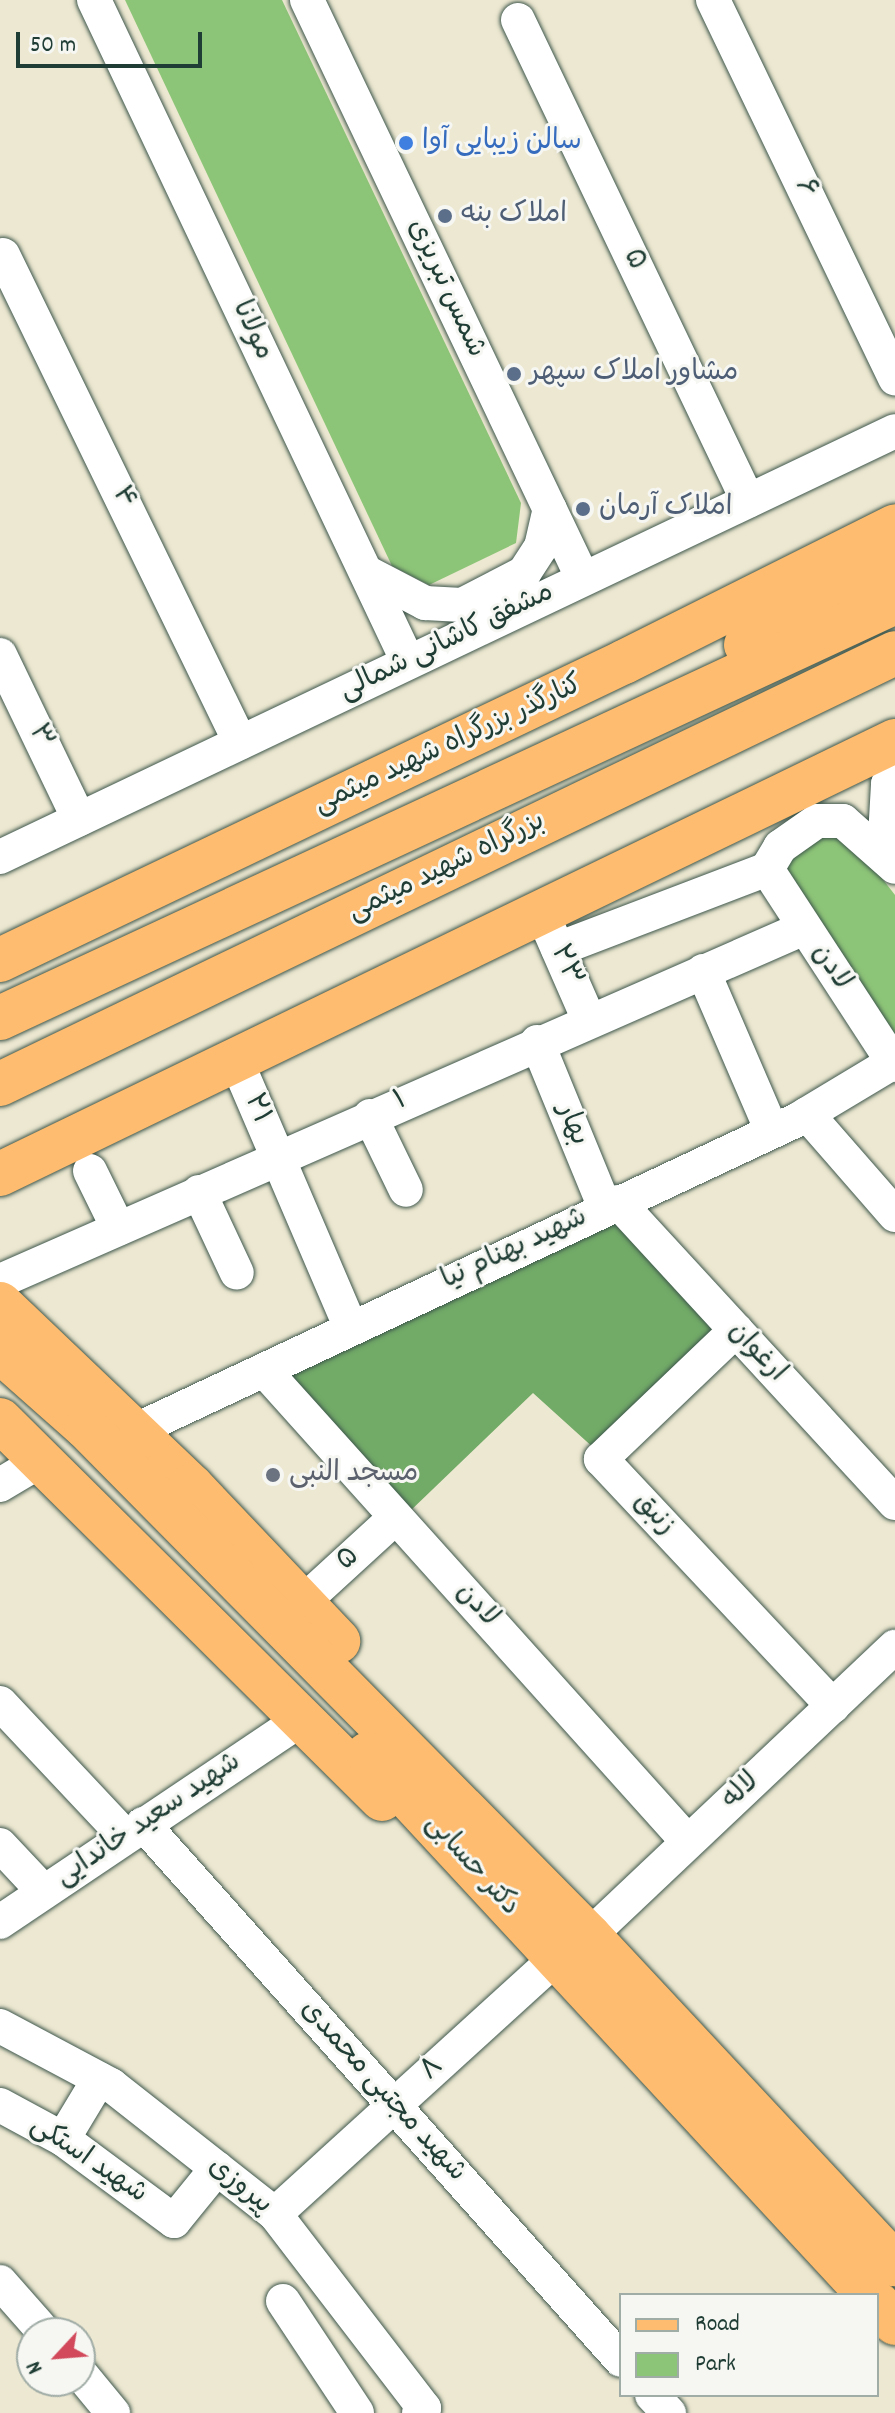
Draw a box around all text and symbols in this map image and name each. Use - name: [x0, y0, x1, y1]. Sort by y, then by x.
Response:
- scale bar: [20, 16, 206, 66]
- text: 50 m: [30, 29, 76, 63]
- place label: سالن زیبایی آوا: [422, 126, 582, 160]
- marker: سالن زیبایی آوا: [397, 134, 415, 152]
- street label: ۶: [785, 174, 823, 204]
- place label: املاک بنه: [461, 199, 567, 233]
- marker: املاک بنه: [436, 207, 454, 225]
- street label: شمس تبریزی: [398, 214, 492, 364]
- street label: ۵: [614, 244, 652, 276]
- street label: مولانا: [223, 296, 279, 366]
- place label: مشاور املاک سپهر: [530, 357, 738, 391]
- marker: مشاور املاک سپهر: [505, 365, 523, 383]
- street label: ۴: [102, 481, 142, 515]
- place label: املاک آرمان: [599, 492, 733, 526]
- marker: املاک آرمان: [574, 500, 592, 518]
- street label: مشفق کاشانی شمالی: [334, 577, 560, 709]
- street label: کنارگذر بزرگراه شهید میثمی: [309, 669, 589, 823]
- street label: ۳: [19, 719, 59, 755]
- street label: بزرگراه شهید میثمی: [343, 806, 551, 930]
- street label: لادن: [803, 939, 857, 997]
- street label: ۲۳: [541, 940, 589, 992]
- street label: ۱: [390, 1085, 412, 1119]
- street label: ۲۱: [235, 1089, 277, 1129]
- street label: بهار: [547, 1099, 595, 1151]
- street label: شهید بهنام نیا: [437, 1202, 593, 1298]
- street label: ارغوان: [720, 1316, 792, 1390]
- place label: مسجد النبی: [289, 1458, 418, 1492]
- marker: مسجد النبی: [264, 1466, 282, 1484]
- street label: زنبق: [625, 1486, 681, 1544]
- street label: ۵: [331, 1541, 367, 1579]
- street label: لادن: [447, 1577, 505, 1635]
- street label: شهید سعید خاندایی: [50, 1747, 248, 1895]
- street label: لاله: [716, 1766, 768, 1818]
- street label: دکتر حسابی: [417, 1808, 525, 1924]
- street label: شهید مجتبی محمدی: [292, 1994, 472, 2190]
- street label: ۸: [414, 2051, 452, 2089]
- street label: شهید استکی: [23, 2110, 153, 2212]
- street label: پیروزی: [200, 2151, 278, 2223]
- legend: [619, 2293, 879, 2397]
- text: Road: [695, 2308, 740, 2342]
- north arrow: [16, 2317, 96, 2397]
- text: Park: [695, 2348, 736, 2382]
- text: N: [19, 2355, 52, 2379]

